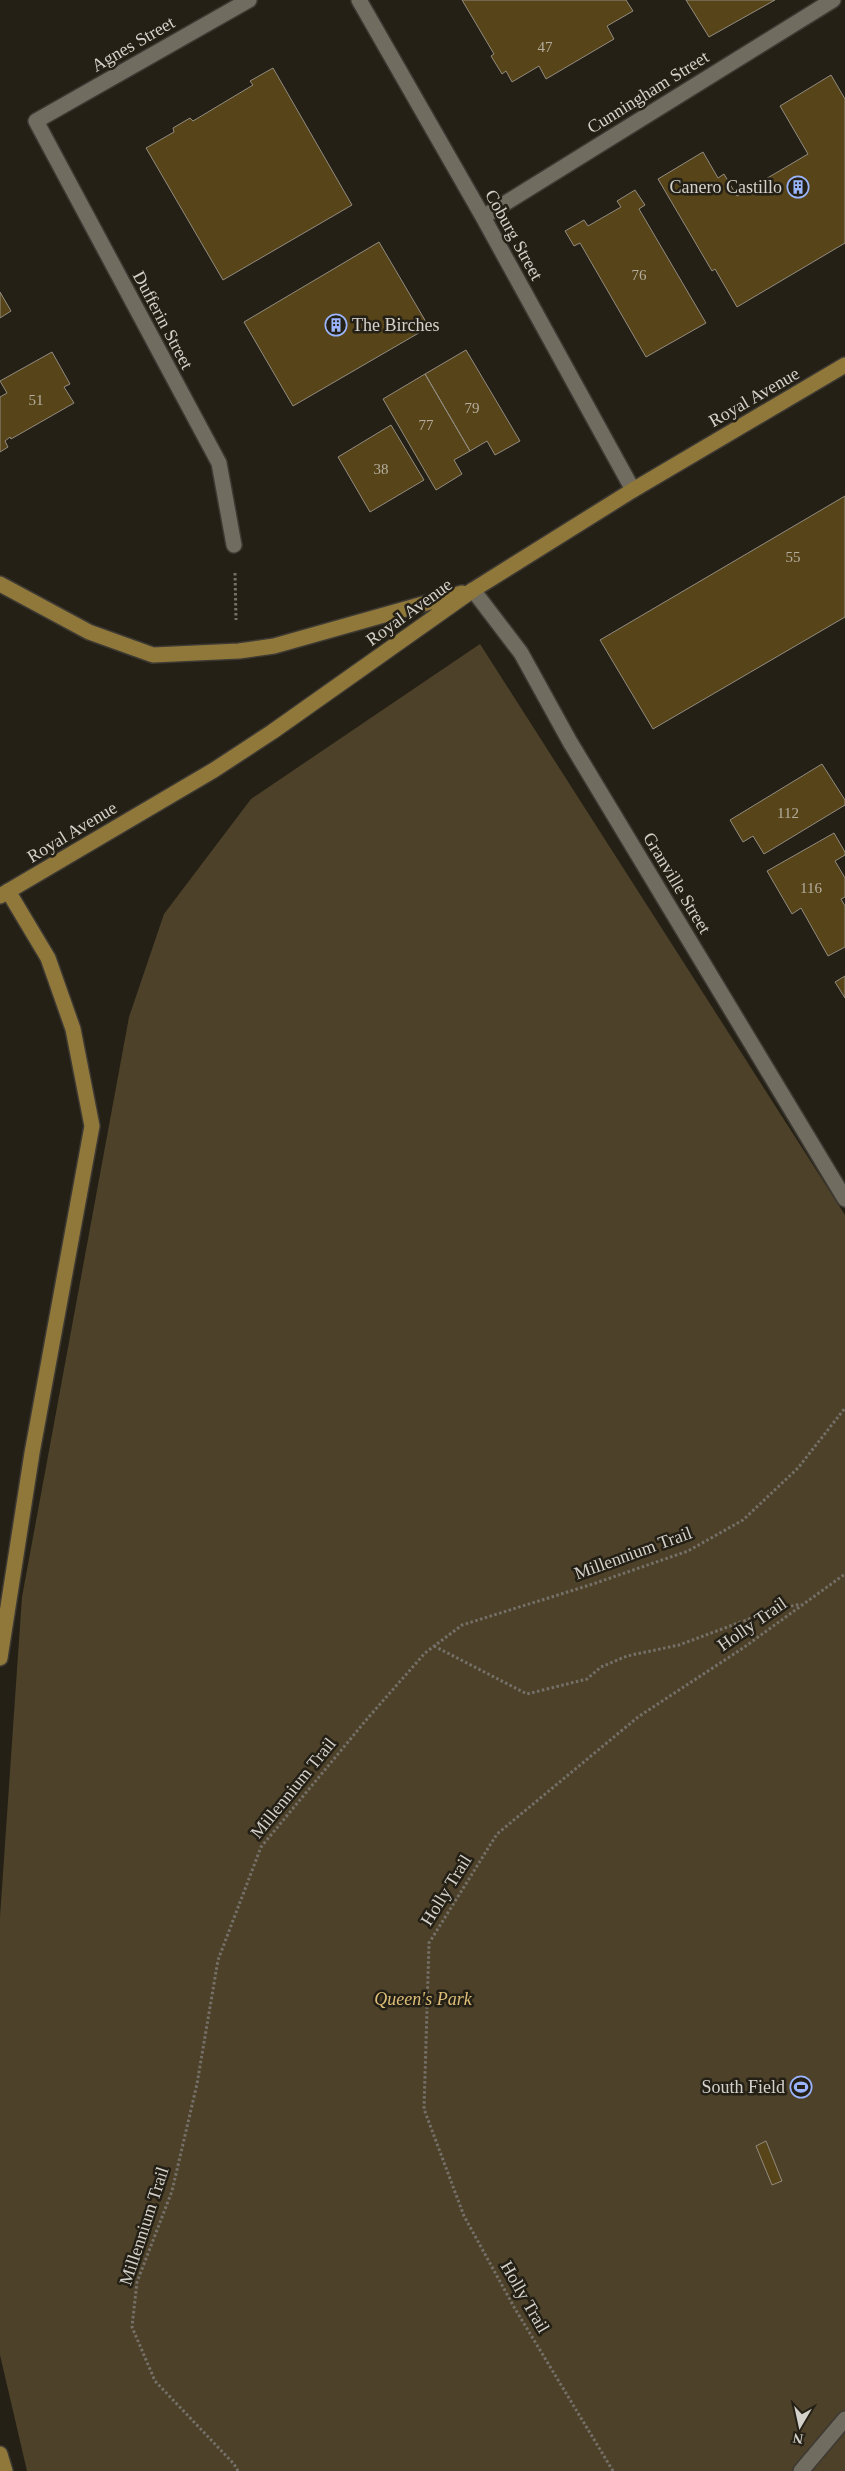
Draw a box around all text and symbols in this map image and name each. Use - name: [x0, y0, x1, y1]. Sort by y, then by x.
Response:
- street label: Agnes Street: [88, 12, 178, 76]
- house number: 47: [538, 39, 553, 55]
- street label: Cunningham Street: [584, 47, 712, 137]
- building icon: Canero Castillo: [786, 175, 810, 199]
- place label: Canero Castillo: [670, 177, 782, 197]
- street label: Coburg Street: [481, 186, 547, 284]
- house number: 76: [632, 267, 647, 283]
- street label: Dufferin Street: [129, 268, 197, 372]
- building icon: The Birches: [324, 313, 348, 337]
- place label: The Birches: [352, 315, 439, 335]
- street label: Royal Avenue: [705, 363, 803, 431]
- house number: 51: [29, 392, 44, 408]
- house number: 79: [465, 400, 480, 416]
- house number: 77: [419, 417, 434, 433]
- house number: 38: [374, 461, 389, 477]
- house number: 55: [786, 549, 801, 565]
- street label: Royal Avenue: [362, 574, 456, 650]
- street label: Royal Avenue: [23, 797, 121, 867]
- house number: 112: [777, 805, 799, 821]
- street label: Granville Street: [639, 829, 715, 937]
- house number: 116: [800, 880, 822, 896]
- street label: Millennium Trail: [572, 1522, 694, 1584]
- street label: Holly Trail: [714, 1593, 790, 1655]
- street label: Millennium Trail: [246, 1734, 340, 1842]
- street label: Holly Trail: [416, 1851, 476, 1929]
- park label: Queen's Park: [374, 1989, 473, 2009]
- sports icon: South Field: [789, 2075, 813, 2099]
- place label: South Field: [701, 2077, 785, 2097]
- street label: Millennium Trail: [115, 2164, 173, 2288]
- street label: Holly Trail: [496, 2258, 554, 2336]
- north arrow: [775, 2401, 825, 2451]
- text: N: [792, 2430, 804, 2447]

